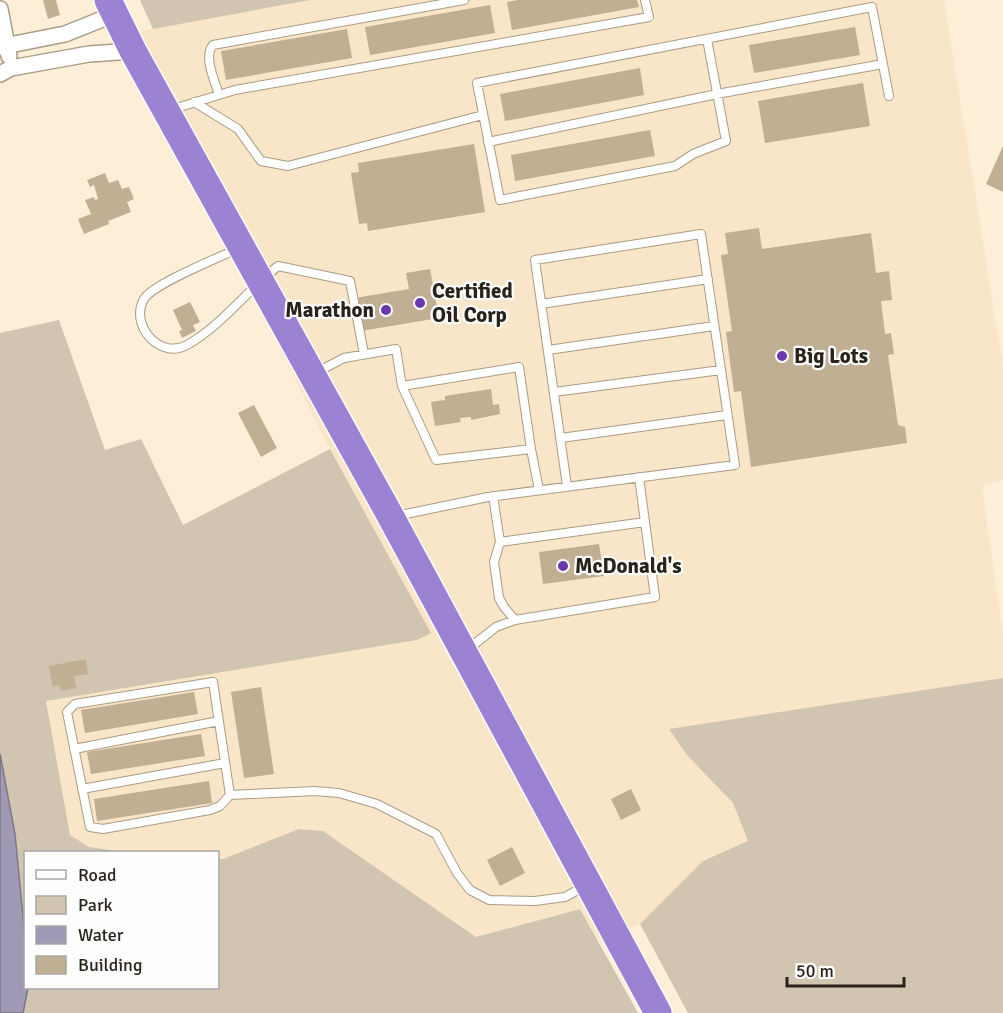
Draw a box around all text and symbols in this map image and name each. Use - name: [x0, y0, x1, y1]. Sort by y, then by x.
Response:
- place label: Certified Oil Corp: [432, 278, 513, 328]
- marker: Certified Oil Corp: [413, 296, 427, 310]
- place label: Marathon: [285, 297, 374, 323]
- marker: Marathon: [379, 303, 393, 317]
- place label: Big Lots: [794, 343, 868, 369]
- marker: Big Lots: [775, 349, 789, 363]
- place label: McDonald's: [575, 553, 682, 579]
- marker: McDonald's: [556, 559, 570, 573]
- legend: [24, 851, 219, 989]
- text: Road: [78, 864, 117, 886]
- text: Park: [78, 894, 113, 916]
- text: Water: [78, 924, 124, 946]
- scale bar: [787, 950, 904, 988]
- text: Building: [78, 954, 142, 976]
- text: 50 m: [796, 960, 834, 982]

